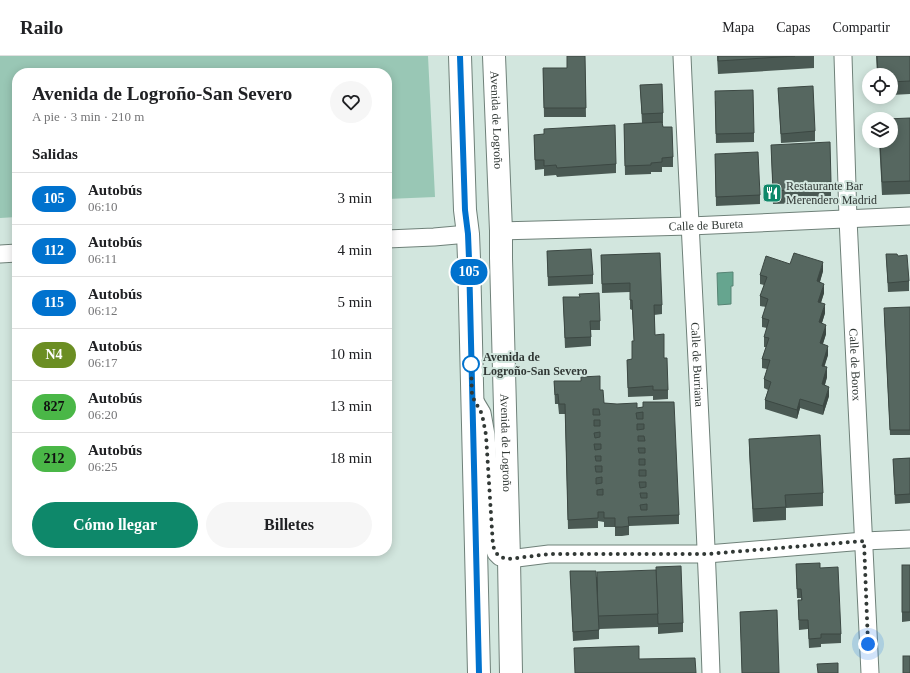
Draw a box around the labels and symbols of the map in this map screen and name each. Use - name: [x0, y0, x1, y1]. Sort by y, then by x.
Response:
- street label: Avenida de Logroño: [488, 70, 506, 169]
- place label: Restaurante Bar Merendero Madrid: [786, 179, 877, 207]
- restaurant icon: Restaurante Bar Merendero Madrid: [761, 182, 783, 204]
- street label: Calle de Bureta: [668, 217, 744, 234]
- line badge: 105: [446, 259, 492, 285]
- street label: Calle de Burriana: [688, 322, 706, 408]
- street label: Calle de Borox: [846, 328, 864, 401]
- place label: Avenida de Logroño-San Severo: [483, 350, 588, 378]
- marker: Avenida de Logroño-San Severo: [462, 355, 480, 373]
- street label: Avenida de Logroño: [498, 393, 514, 492]
- your location: [858, 634, 878, 654]

